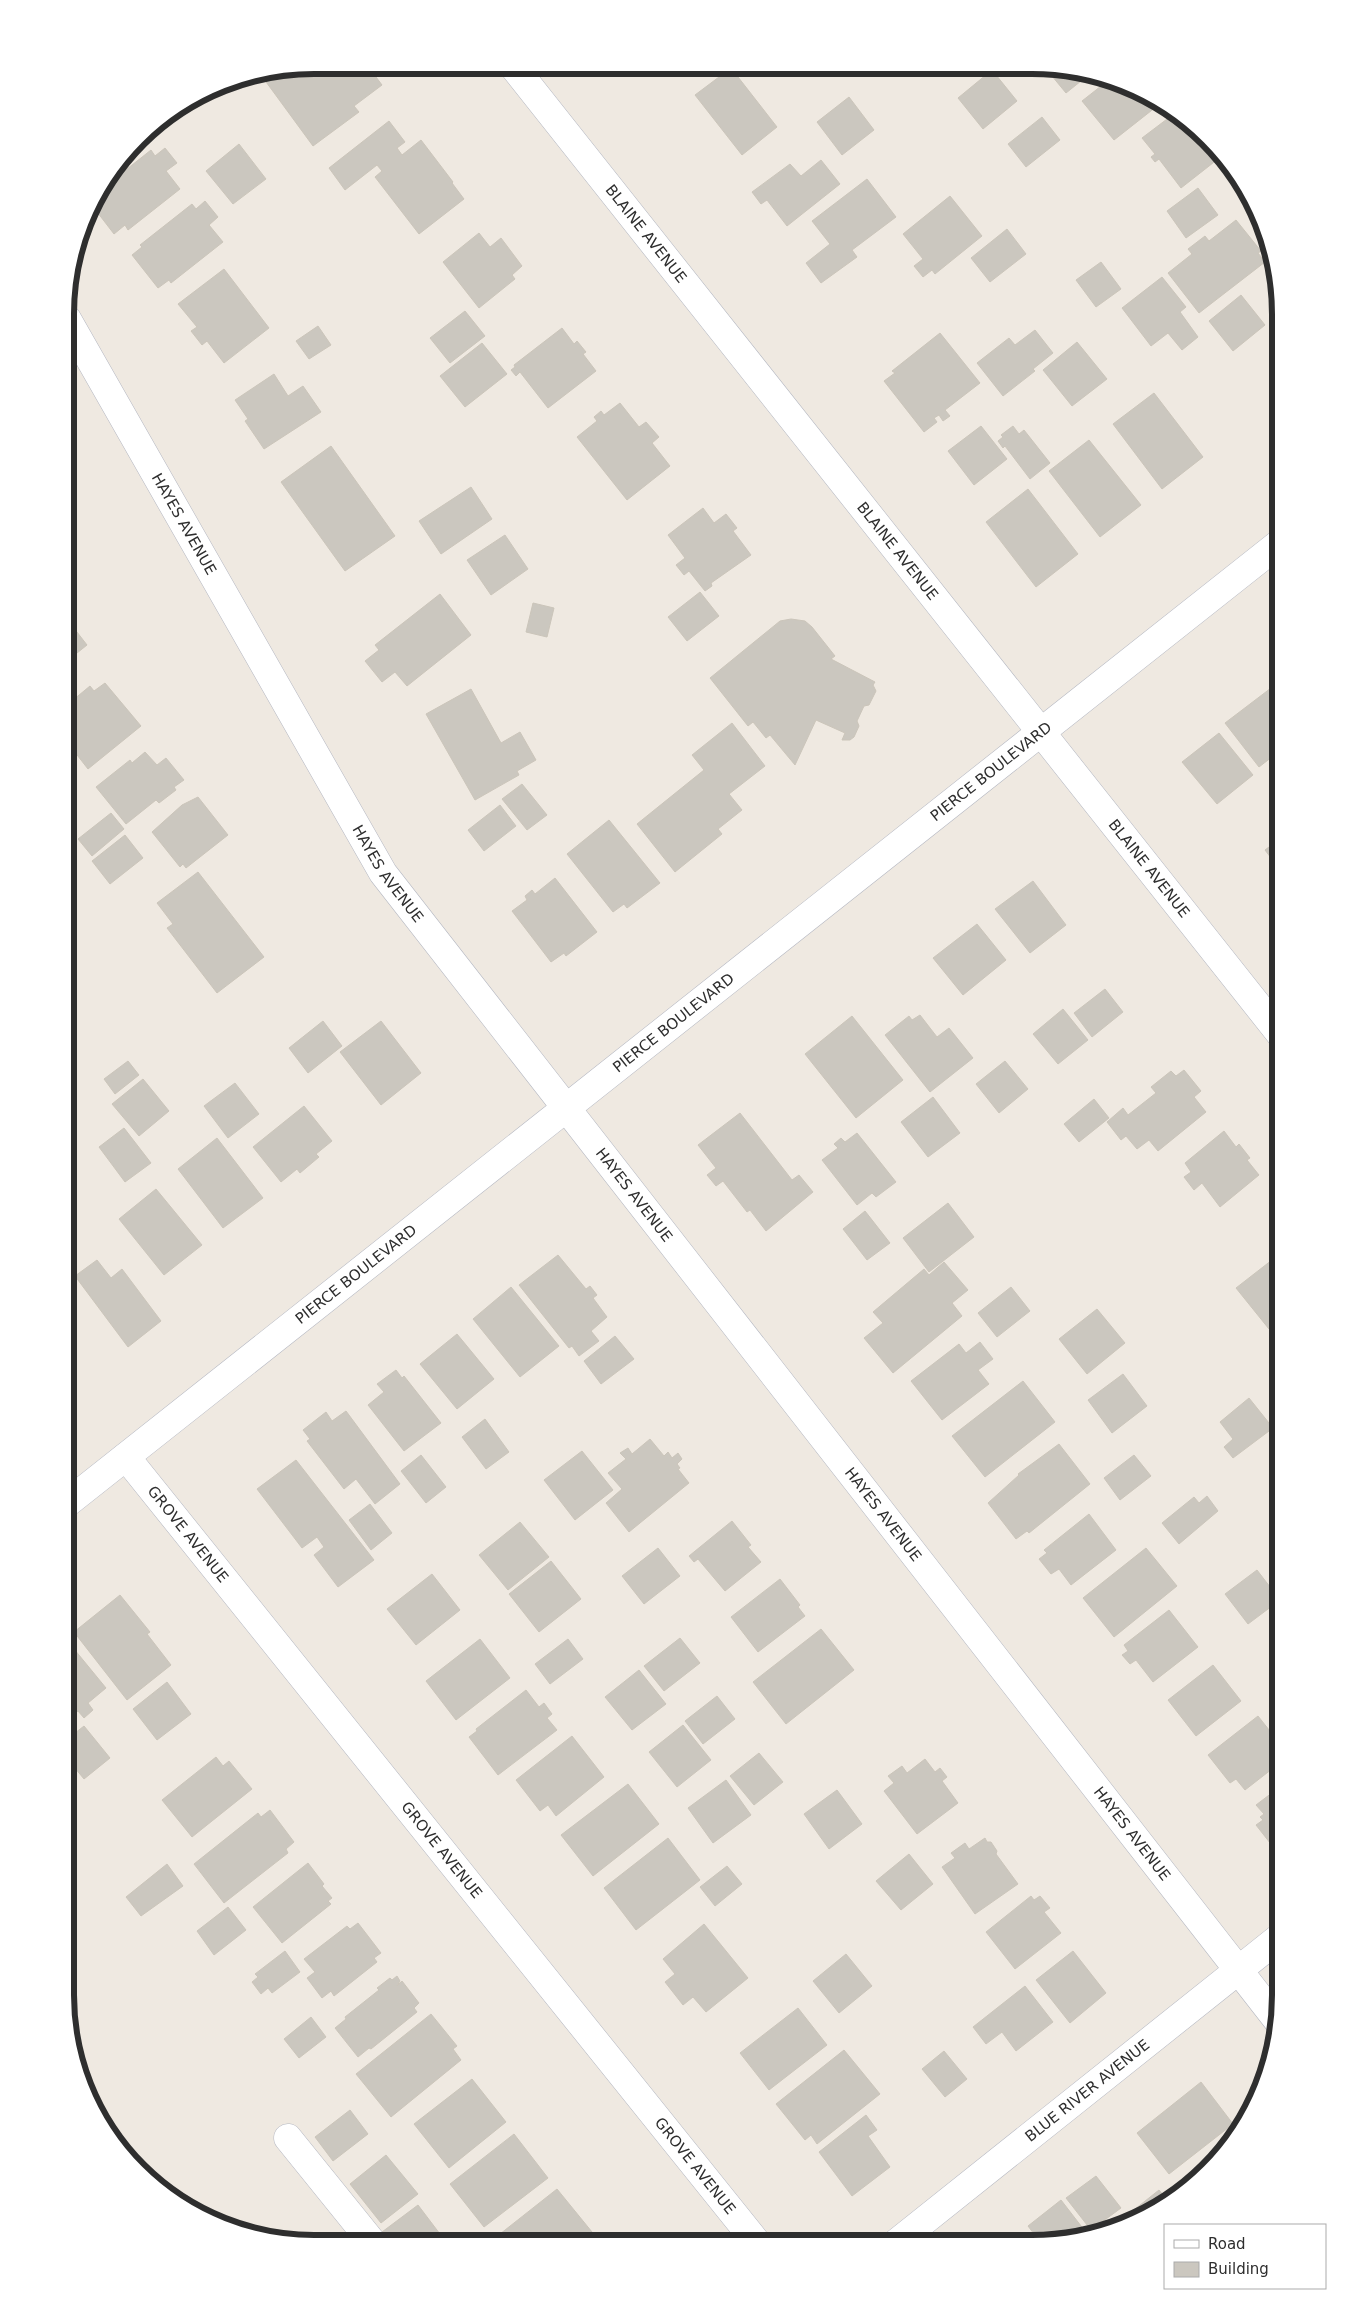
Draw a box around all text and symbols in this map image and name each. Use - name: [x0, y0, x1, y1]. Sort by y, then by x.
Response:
- street label: BLAINE AVENUE: [602, 181, 690, 286]
- street label: HAYES AVENUE: [148, 470, 220, 578]
- street label: BLAINE AVENUE: [853, 499, 942, 604]
- street label: PIERCE BOULEVARD: [927, 718, 1055, 825]
- street label: BLAINE AVENUE: [1105, 816, 1193, 921]
- street label: HAYES AVENUE: [349, 822, 427, 926]
- street label: PIERCE BOULEVARD: [609, 969, 738, 1076]
- street label: HAYES AVENUE: [592, 1144, 676, 1245]
- street label: PIERCE BOULEVARD: [292, 1221, 420, 1328]
- street label: HAYES AVENUE: [841, 1464, 925, 1565]
- street label: GROVE AVENUE: [144, 1482, 232, 1586]
- street label: HAYES AVENUE: [1090, 1783, 1174, 1884]
- street label: GROVE AVENUE: [397, 1798, 486, 1902]
- street label: BLUE RIVER AVENUE: [1022, 2036, 1153, 2146]
- street label: GROVE AVENUE: [651, 2114, 739, 2218]
- legend: [1164, 2224, 1326, 2289]
- text: Road: [1208, 2235, 1246, 2253]
- text: Building: [1208, 2260, 1269, 2278]

